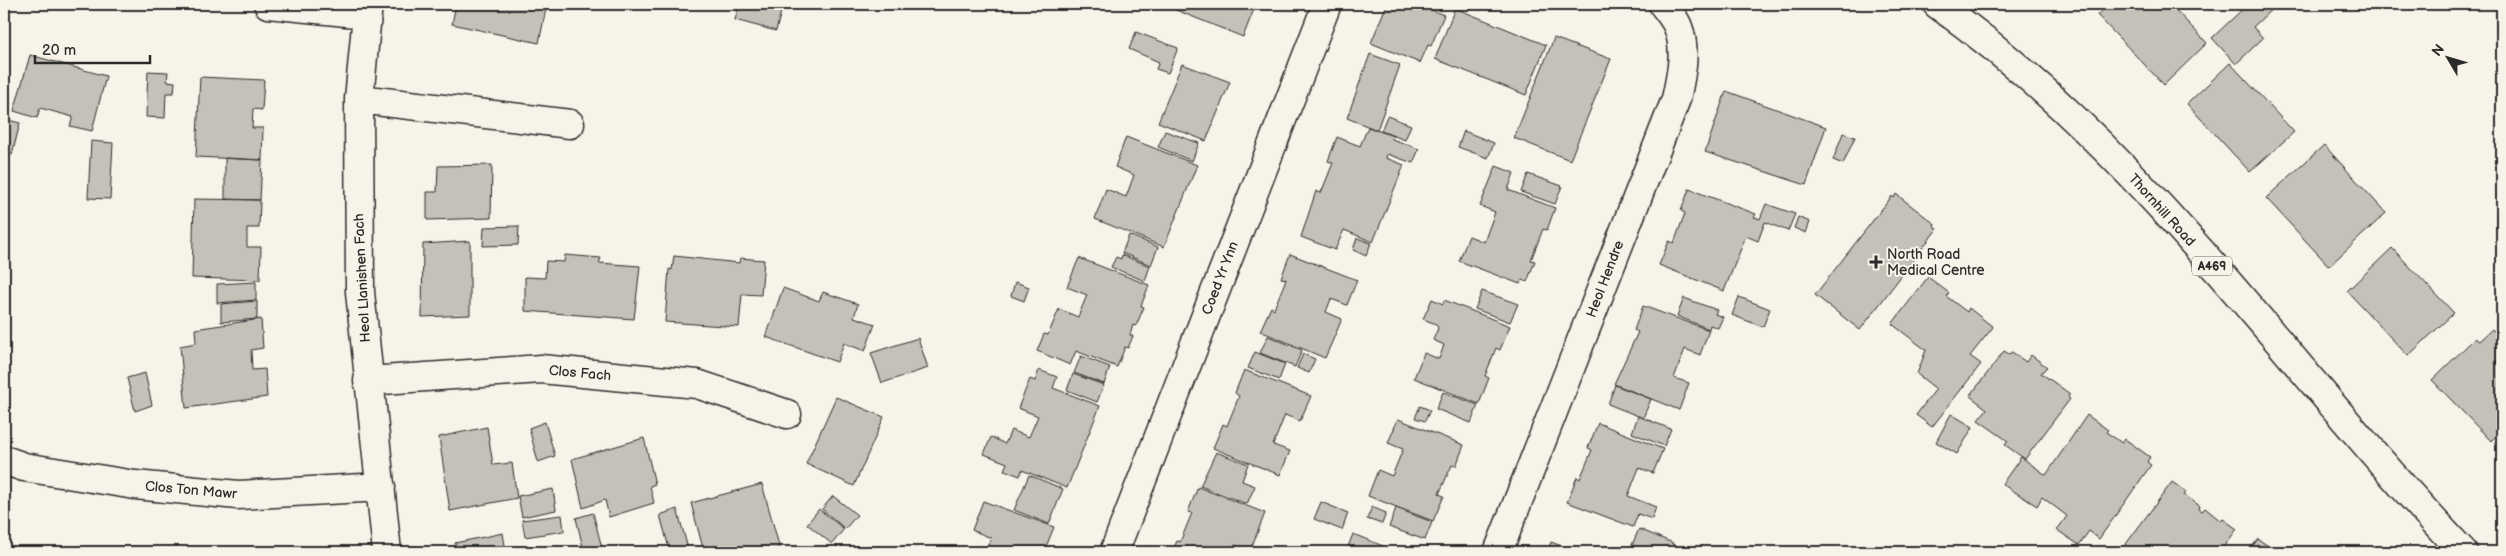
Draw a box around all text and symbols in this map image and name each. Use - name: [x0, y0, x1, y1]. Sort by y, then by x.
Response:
- scale bar: [35, 32, 150, 64]
- north arrow: [2424, 32, 2474, 82]
- text: 20 m: [42, 41, 76, 60]
- text: N: [2428, 41, 2448, 60]
- street label: Thornhill Road: [2125, 170, 2199, 250]
- street label: Heol Llanishen Fach: [350, 213, 374, 343]
- street label: Heol Hendre: [1583, 238, 1627, 320]
- street label: Coed Yr Ynn: [1198, 239, 1242, 317]
- place label: North Road Medical Centre: [1887, 246, 1984, 279]
- marker: North Road Medical Centre: [1869, 255, 1883, 269]
- road number: A469: [2192, 256, 2232, 276]
- street label: Clos Fach: [548, 362, 612, 384]
- street label: Clos Ton Mawr: [144, 478, 239, 503]

